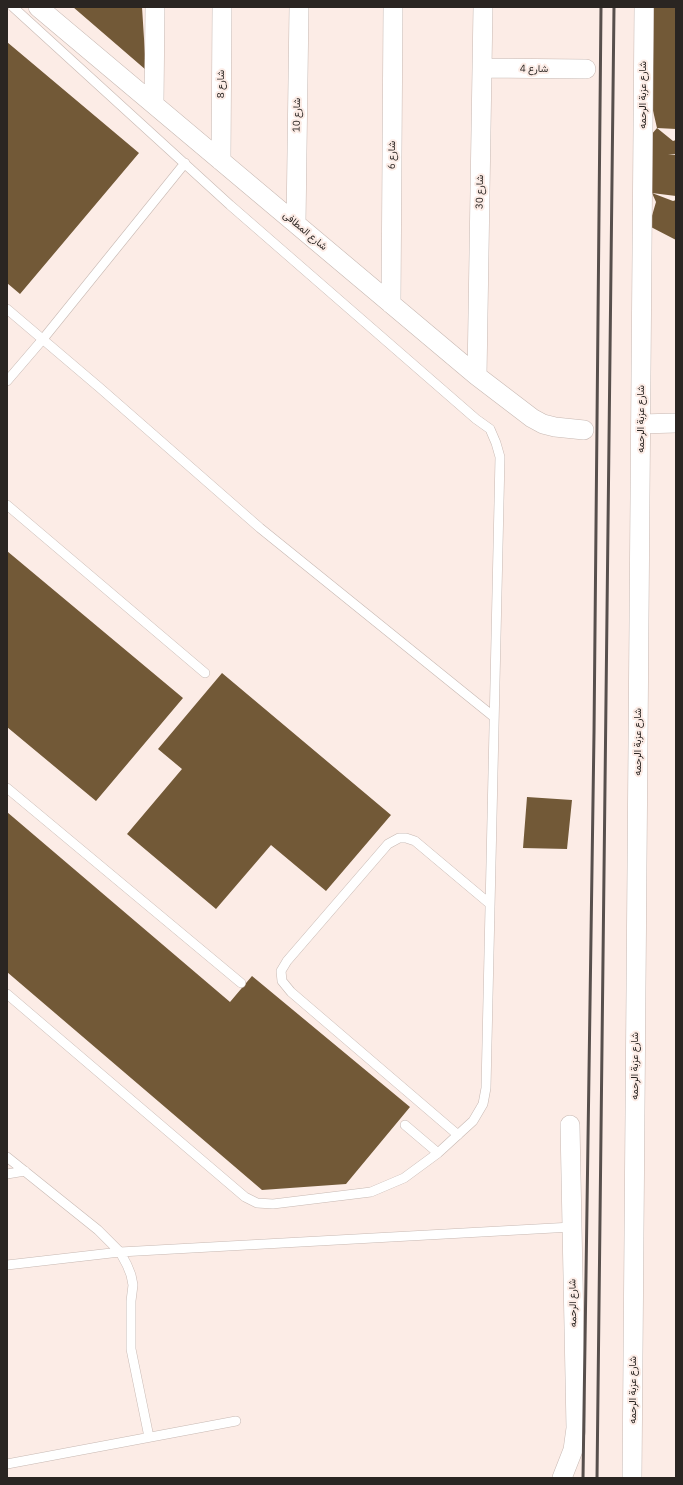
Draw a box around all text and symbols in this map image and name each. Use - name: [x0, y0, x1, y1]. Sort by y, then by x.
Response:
- street label: شارع عزبة الرحمه: [637, 61, 649, 129]
- street label: شارع 4: [520, 63, 548, 75]
- street label: شارع 8: [215, 70, 227, 98]
- street label: شارع 10: [291, 98, 303, 132]
- street label: شارع 6: [386, 141, 398, 169]
- street label: شارع 30: [474, 175, 486, 209]
- street label: شارع المطافى: [281, 209, 329, 253]
- street label: شارع عزبة الرحمه: [635, 385, 647, 453]
- street label: شارع عزبة الرحمه: [632, 708, 644, 776]
- street label: شارع عزبة الرحمه: [629, 1032, 641, 1100]
- street label: شارع الرحمه: [567, 1279, 579, 1327]
- street label: شارع عزبة الرحمه: [627, 1356, 639, 1424]

